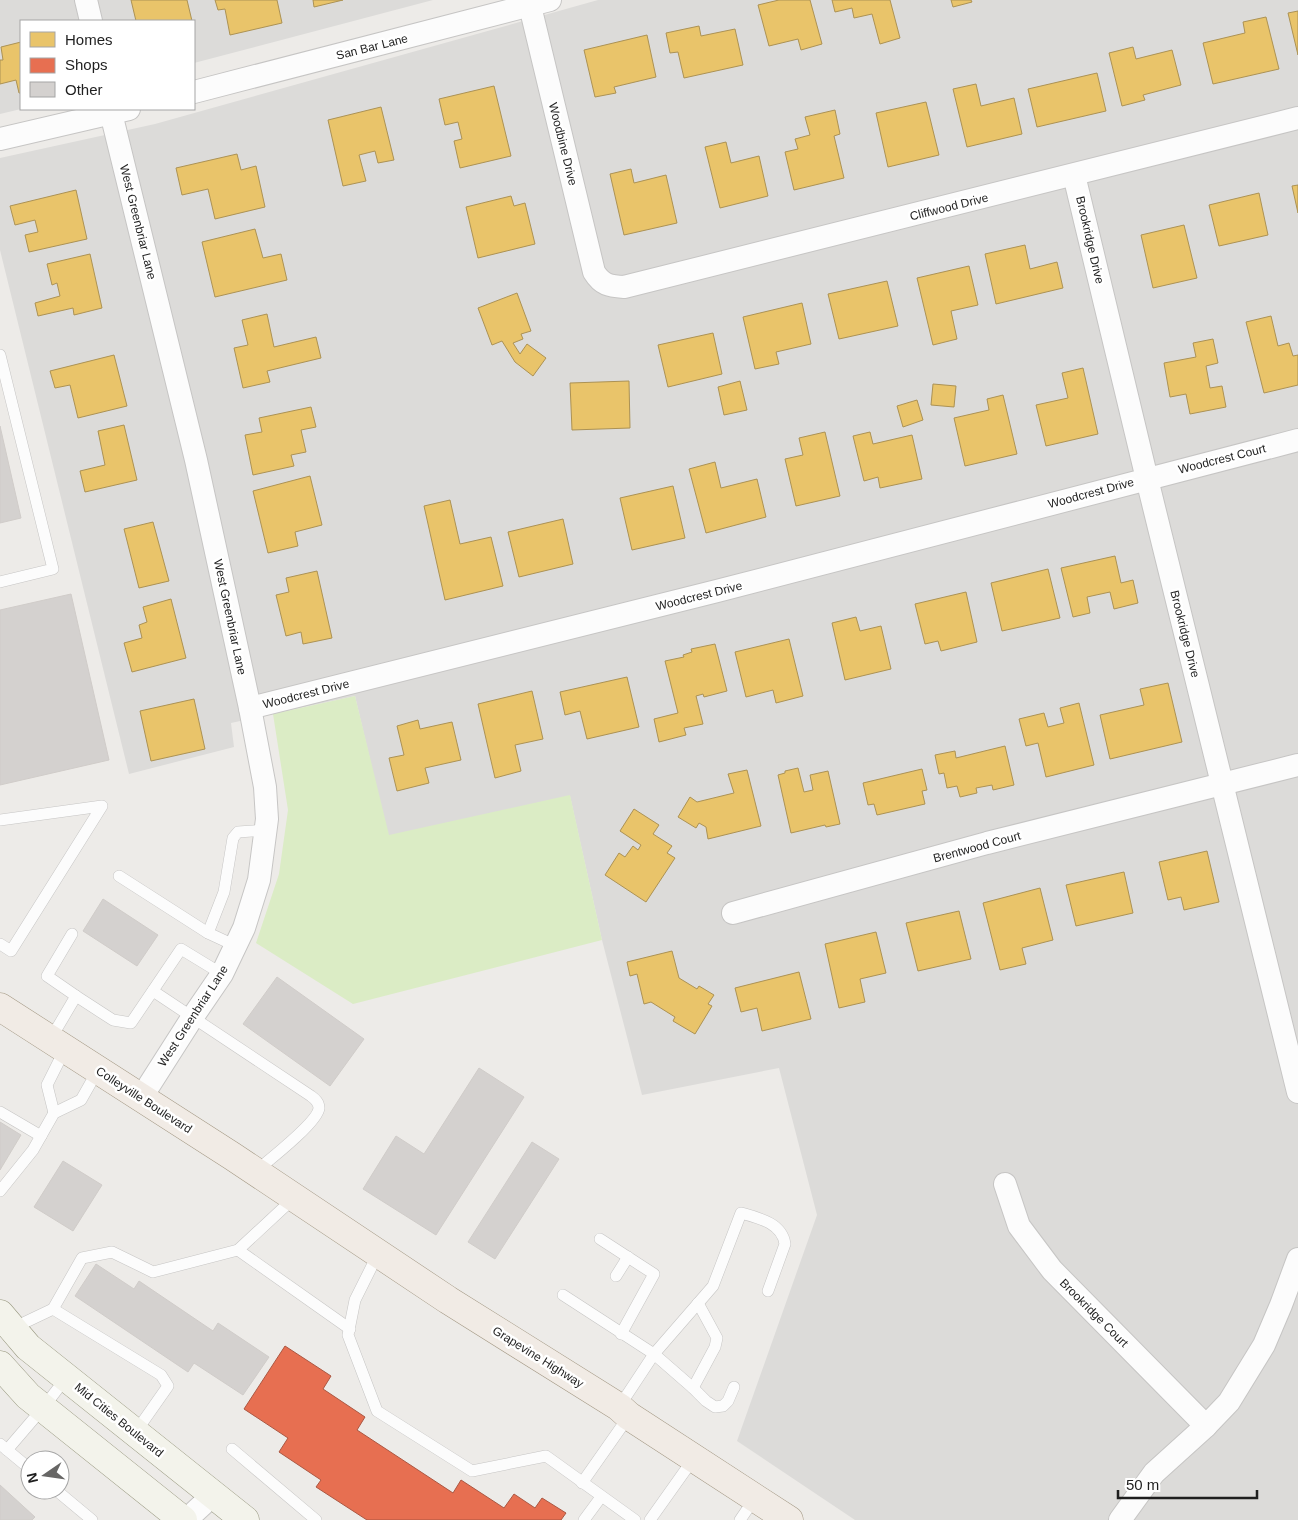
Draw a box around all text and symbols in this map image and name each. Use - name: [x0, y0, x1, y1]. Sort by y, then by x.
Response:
- legend: [20, 20, 195, 110]
- text: Homes: [65, 31, 113, 48]
- street label: San Bar Lane: [335, 31, 410, 63]
- text: Shops: [65, 56, 108, 73]
- text: Other: [65, 81, 103, 98]
- street label: Woodbine Drive: [546, 101, 580, 187]
- street label: West Greenbriar Lane: [117, 163, 159, 281]
- street label: Cliffwood Drive: [908, 190, 990, 224]
- street label: Brookridge Drive: [1073, 195, 1107, 285]
- street label: Woodcrest Court: [1177, 441, 1268, 477]
- street label: Woodcrest Drive: [1046, 475, 1136, 511]
- street label: West Greenbriar Lane: [211, 558, 249, 676]
- street label: Woodcrest Drive: [654, 578, 744, 613]
- street label: Brookridge Drive: [1167, 589, 1203, 679]
- street label: Woodcrest Drive: [261, 676, 351, 711]
- street label: Brentwood Court: [932, 828, 1023, 865]
- street label: West Greenbriar Lane: [155, 963, 231, 1069]
- street label: Colleyville Boulevard: [93, 1064, 195, 1136]
- street label: Brookridge Court: [1057, 1276, 1131, 1350]
- street label: Grapevine Highway: [490, 1323, 586, 1391]
- street label: Mid Cities Boulevard: [72, 1380, 166, 1460]
- north arrow: [20, 1450, 70, 1500]
- scale bar: [1118, 1468, 1257, 1500]
- text: N: [23, 1471, 41, 1485]
- text: 50 m: [1126, 1476, 1159, 1493]

